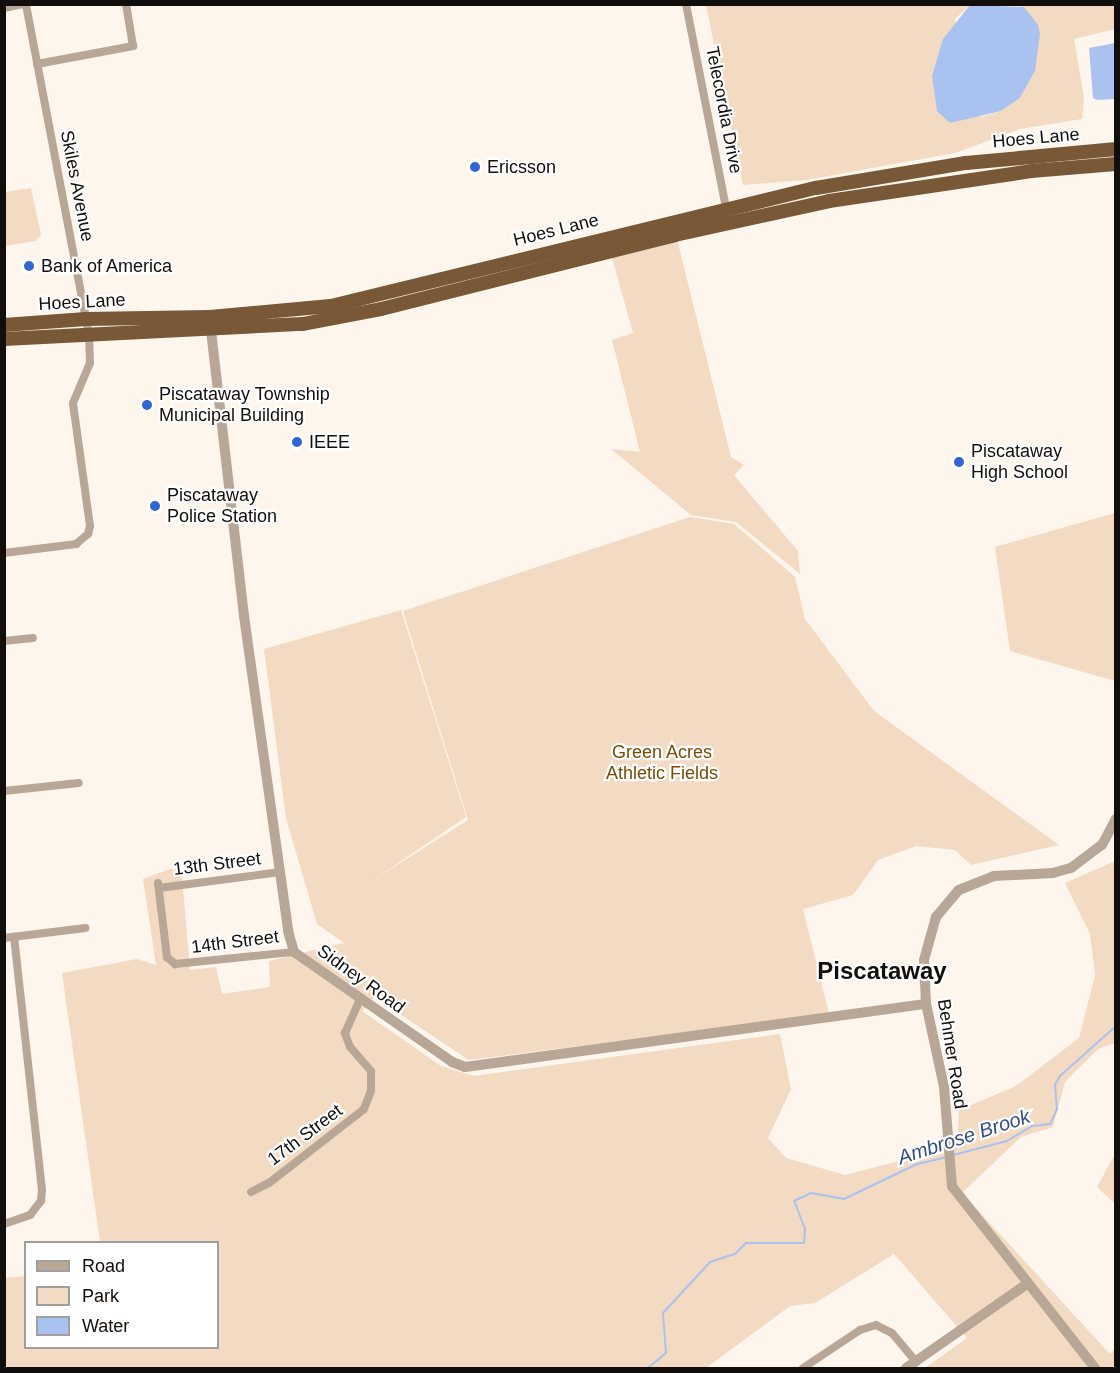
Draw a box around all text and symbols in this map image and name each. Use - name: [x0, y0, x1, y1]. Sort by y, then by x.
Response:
- street label: Telecordia Drive: [701, 45, 747, 175]
- street label: Hoes Lane: [992, 123, 1080, 153]
- street label: Skiles Avenue: [56, 128, 98, 244]
- place label: Ericsson: [487, 156, 556, 178]
- marker: Ericsson: [468, 160, 482, 174]
- street label: Hoes Lane: [511, 209, 601, 251]
- place label: Bank of America: [41, 255, 173, 277]
- marker: Bank of America: [22, 259, 36, 273]
- street label: Hoes Lane: [38, 289, 126, 315]
- place label: Piscataway Township Municipal Building: [159, 384, 330, 426]
- marker: Piscataway Township Municipal Building: [140, 398, 154, 412]
- place label: IEEE: [309, 431, 350, 453]
- marker: IEEE: [290, 435, 304, 449]
- place label: Piscataway High School: [971, 441, 1068, 484]
- marker: Piscataway High School: [952, 455, 966, 469]
- place label: Piscataway Police Station: [167, 485, 277, 528]
- marker: Piscataway Police Station: [148, 499, 162, 513]
- park label: Green Acres Athletic Fields: [606, 742, 718, 784]
- street label: 13th Street: [172, 848, 262, 880]
- street label: 14th Street: [190, 926, 280, 958]
- street label: Sidney Road: [313, 940, 409, 1018]
- district label: Piscataway: [817, 957, 947, 985]
- street label: Behmer Road: [933, 997, 971, 1111]
- street label: 17th Street: [263, 1100, 347, 1170]
- water label: Ambrose Brook: [895, 1104, 1033, 1170]
- legend: [24, 1241, 219, 1349]
- text: Road: [82, 1256, 125, 1276]
- text: Park: [82, 1286, 119, 1306]
- text: Water: [82, 1316, 129, 1336]

